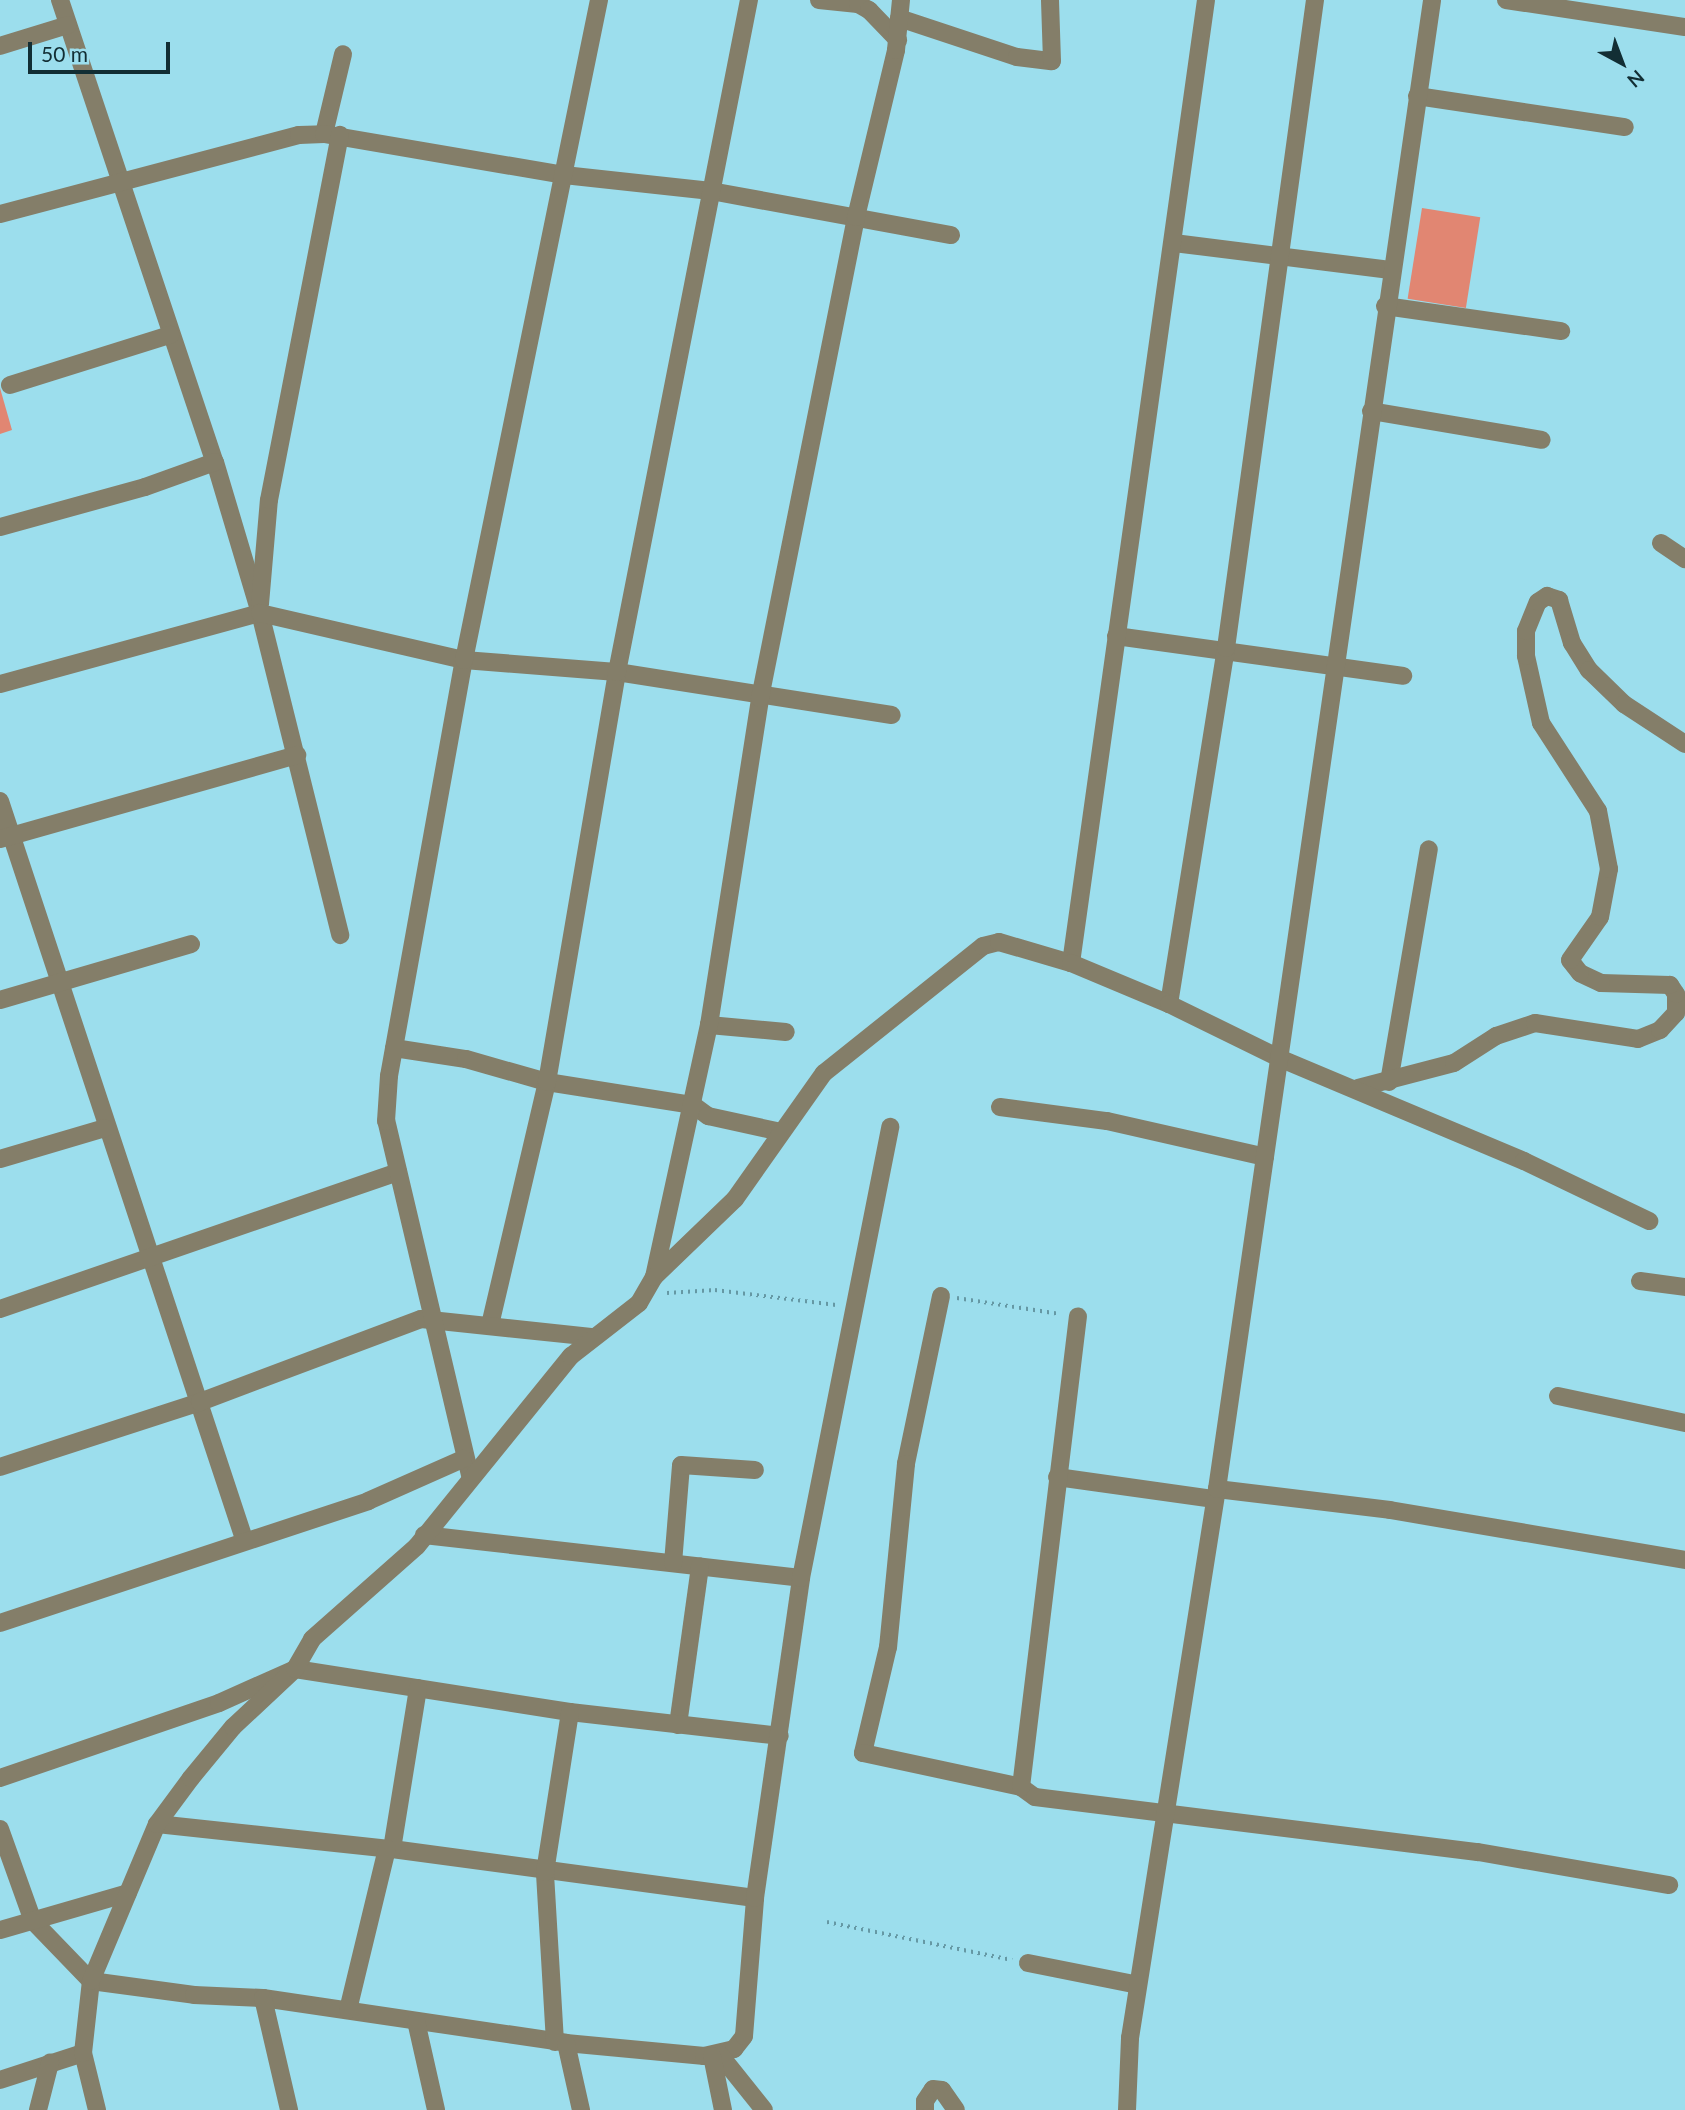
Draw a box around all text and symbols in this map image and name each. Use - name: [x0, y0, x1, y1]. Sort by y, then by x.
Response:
- scale bar: [32, 28, 173, 72]
- north arrow: [1587, 28, 1657, 98]
- text: 50 m: [41, 41, 88, 66]
- text: N: [1623, 66, 1649, 93]

